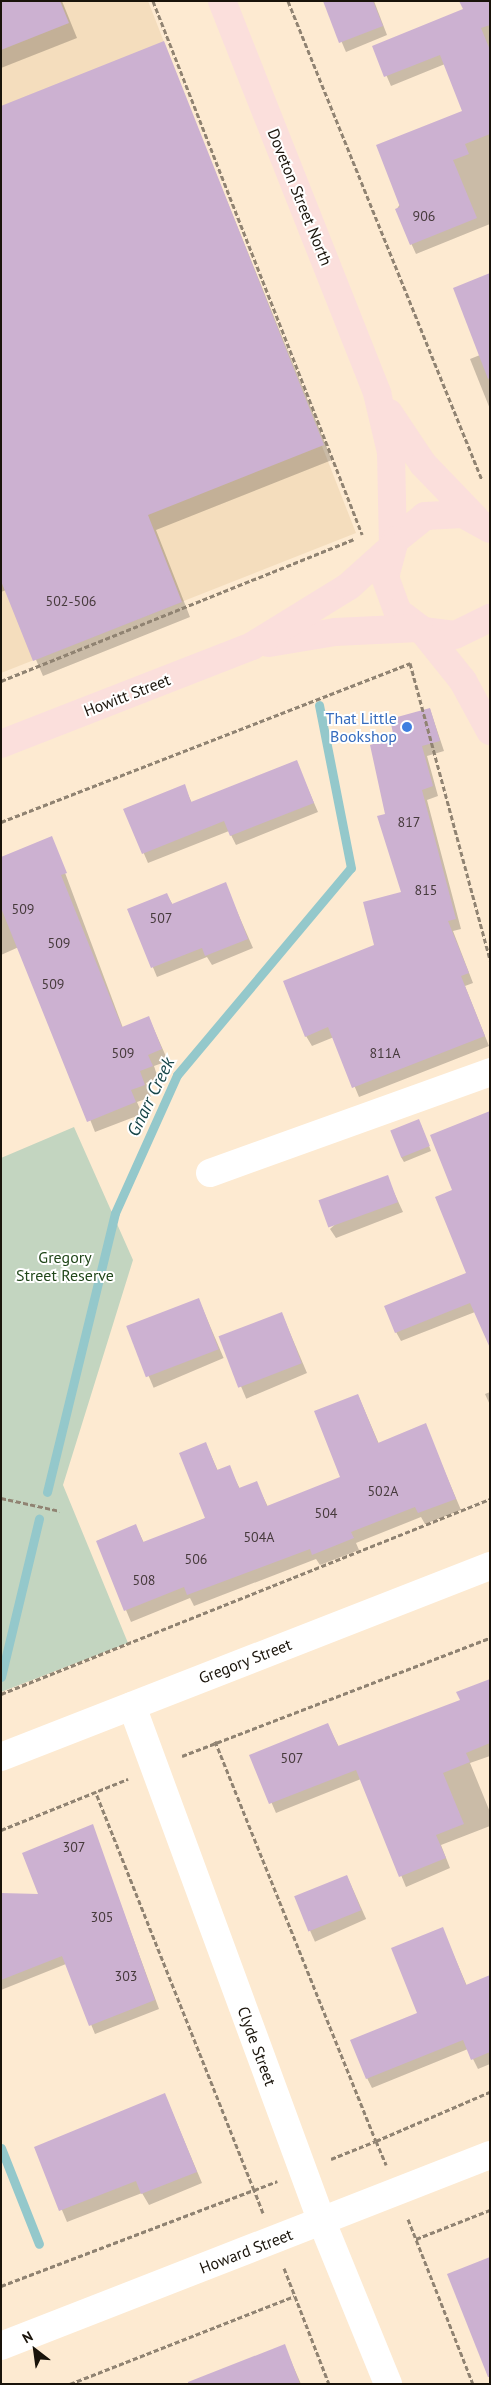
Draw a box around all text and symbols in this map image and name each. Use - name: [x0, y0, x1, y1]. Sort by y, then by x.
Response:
- street label: Doveton Street North: [264, 126, 336, 268]
- house number: 906: [413, 208, 435, 224]
- house number: 502-506: [46, 593, 96, 609]
- street label: Howitt Street: [81, 670, 173, 720]
- place label: That Little Bookshop: [326, 708, 397, 746]
- marker: That Little Bookshop: [401, 721, 413, 733]
- house number: 817: [398, 814, 420, 830]
- house number: 815: [415, 882, 437, 898]
- house number: 509: [12, 901, 34, 917]
- house number: 507: [150, 910, 172, 926]
- house number: 509: [48, 935, 70, 951]
- house number: 509: [42, 976, 64, 992]
- house number: 509: [112, 1045, 134, 1061]
- house number: 811A: [369, 1045, 401, 1061]
- water label: Gnarr Creek: [123, 1054, 179, 1140]
- park label: Gregory Street Reserve: [16, 1247, 114, 1285]
- house number: 502A: [367, 1483, 399, 1499]
- house number: 504: [315, 1505, 337, 1521]
- house number: 504A: [243, 1529, 275, 1545]
- house number: 506: [185, 1551, 207, 1567]
- house number: 508: [133, 1572, 155, 1588]
- street label: Gregory Street: [196, 1634, 294, 1688]
- house number: 507: [281, 1750, 303, 1766]
- house number: 307: [63, 1839, 85, 1855]
- house number: 305: [91, 1909, 113, 1925]
- house number: 303: [115, 1968, 137, 1984]
- street label: Clyde Street: [234, 2004, 280, 2088]
- street label: Howard Street: [197, 2224, 295, 2278]
- north arrow: [10, 2325, 60, 2375]
- text: N: [19, 2327, 36, 2347]

